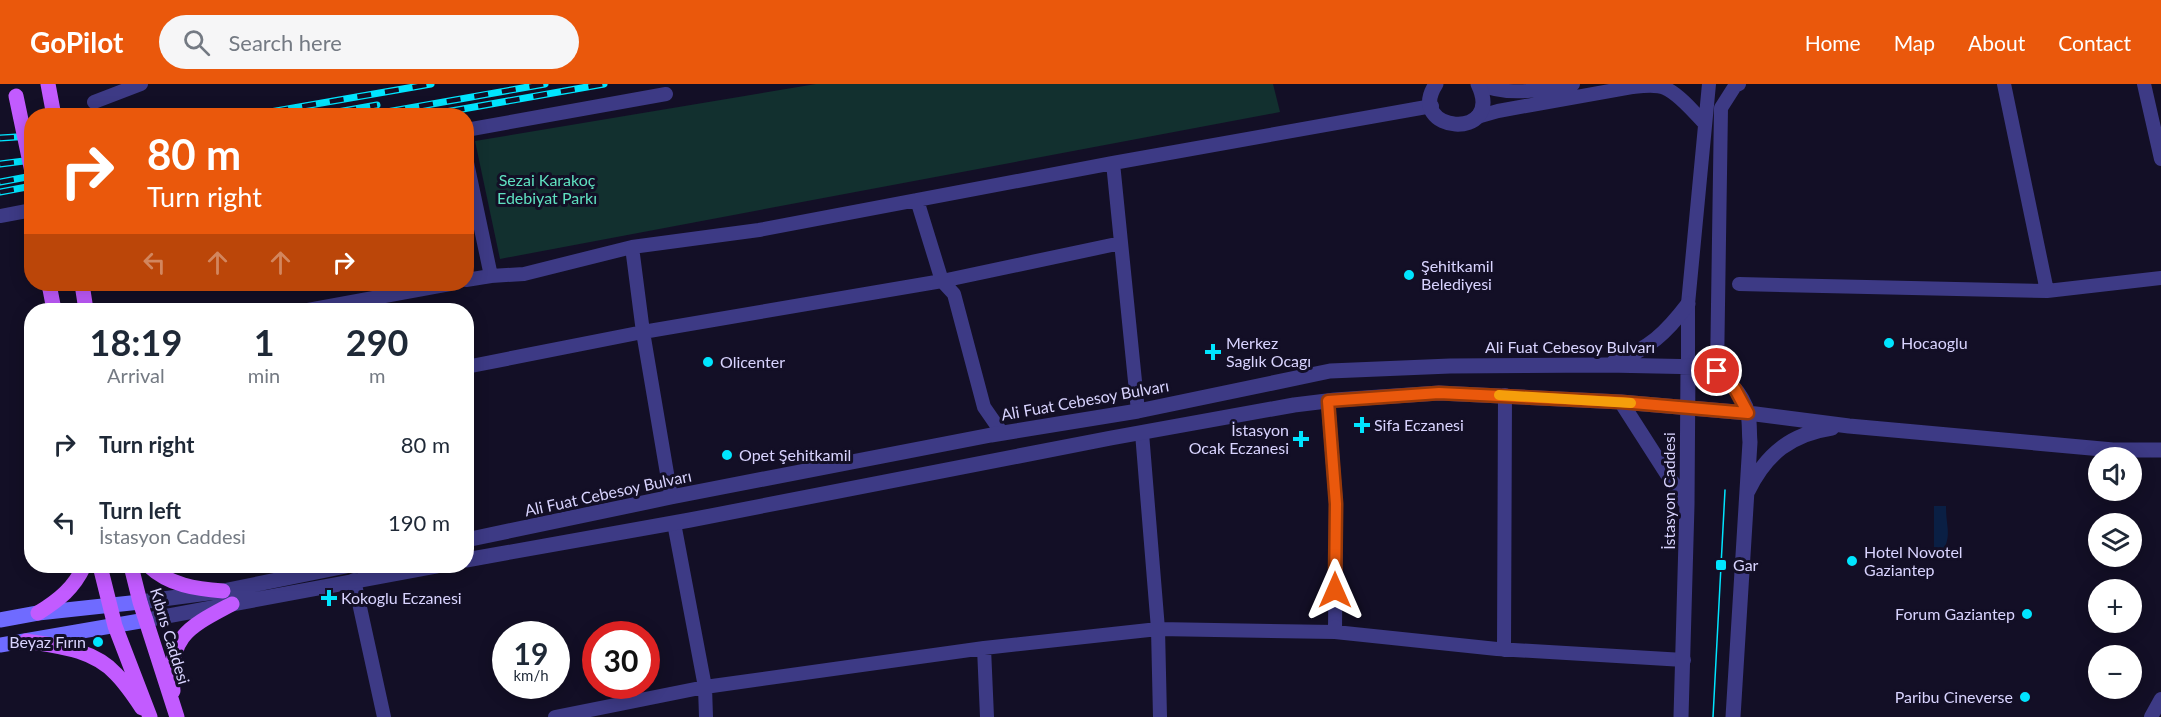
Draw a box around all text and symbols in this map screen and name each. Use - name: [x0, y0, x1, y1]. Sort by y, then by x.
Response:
- search box: [159, 15, 579, 69]
- text: GoPilot: [30, 25, 123, 59]
- icon: search: [180, 26, 213, 59]
- text: Search here: [228, 29, 342, 56]
- text: Home: [1805, 30, 1861, 55]
- text: Map: [1894, 30, 1935, 55]
- text: About: [1968, 30, 2025, 55]
- text: Contact: [2058, 30, 2131, 55]
- text: 80 m: [147, 129, 241, 179]
- icon: right: [48, 132, 126, 210]
- park label: Sezai Karakoç Edebiyat Parkı: [497, 170, 597, 207]
- text: Turn right: [147, 180, 262, 213]
- icon: left: [138, 246, 171, 279]
- icon: ahead: [201, 246, 234, 279]
- icon: ahead: [264, 246, 297, 279]
- icon: right: [327, 246, 360, 279]
- place label: Şehitkamil Belediyesi: [1421, 256, 1493, 293]
- marker: Şehitkamil Belediyesi: [1402, 268, 1416, 282]
- text: 18:19: [90, 320, 182, 364]
- text: 1: [254, 320, 275, 364]
- text: 290: [346, 320, 408, 364]
- place label: Merkez Saglık Ocagı: [1226, 333, 1311, 370]
- place label: Hocaoglu: [1901, 333, 1968, 352]
- marker: Hocaoglu: [1882, 336, 1896, 350]
- street label: Ali Fuat Cebesoy Bulvarı: [1485, 337, 1655, 356]
- marker: Merkez Saglık Ocagı: [1204, 343, 1222, 361]
- pin: [1691, 345, 1742, 396]
- place label: Olicenter: [720, 352, 785, 371]
- icon: arrive: [1700, 354, 1733, 387]
- marker: Olicenter: [701, 355, 715, 369]
- text: Arrival: [107, 363, 165, 387]
- text: min: [248, 363, 280, 387]
- text: m: [369, 363, 385, 387]
- street label: Ali Fuat Cebesoy Bulvarı: [999, 375, 1170, 424]
- place label: Sifa Eczanesi: [1374, 415, 1464, 434]
- marker: Sifa Eczanesi: [1355, 418, 1369, 432]
- place label: İstasyon Ocak Eczanesi: [1189, 420, 1289, 457]
- icon: right: [48, 428, 81, 461]
- text: Turn right: [99, 431, 194, 458]
- text: 80 m: [401, 431, 450, 458]
- marker: İstasyon Ocak Eczanesi: [1294, 432, 1308, 446]
- street label: İstasyon Caddesi: [1659, 432, 1678, 550]
- place label: Opet Şehitkamil: [739, 445, 851, 464]
- map controls: [2088, 447, 2142, 699]
- button: sound: [2088, 447, 2142, 501]
- marker: Opet Şehitkamil: [720, 448, 734, 462]
- street label: Ali Fuat Cebesoy Bulvarı: [523, 466, 693, 519]
- text: Turn left: [99, 497, 181, 524]
- icon: left: [48, 506, 81, 539]
- text: 190 m: [388, 509, 450, 536]
- button: layers: [2088, 513, 2142, 567]
- text: İstasyon Caddesi: [99, 524, 246, 548]
- place label: Hotel Novotel Gaziantep: [1864, 542, 1963, 579]
- marker: Hotel Novotel Gaziantep: [1845, 554, 1859, 568]
- place label: Gar: [1733, 555, 1759, 574]
- position arrow: [1303, 558, 1367, 622]
- marker: Gar: [1714, 558, 1728, 572]
- button: +: [2088, 579, 2142, 633]
- street label: Kıbrıs Caddesi: [147, 585, 194, 686]
- place label: Kokoglu Eczanesi: [341, 588, 462, 607]
- marker: Kokoglu Eczanesi: [322, 591, 336, 605]
- place label: Forum Gaziantep: [1895, 604, 2015, 623]
- marker: Forum Gaziantep: [2020, 607, 2034, 621]
- speed limit sign: 30: [582, 621, 660, 699]
- place label: Beyaz Fırın: [9, 632, 86, 651]
- marker: Beyaz Fırın: [91, 635, 105, 649]
- text: 19: [514, 635, 548, 671]
- button: −: [2088, 645, 2142, 699]
- text: km/h: [513, 666, 549, 684]
- place label: Paribu Cineverse: [1895, 687, 2013, 706]
- marker: Paribu Cineverse: [2018, 690, 2032, 704]

